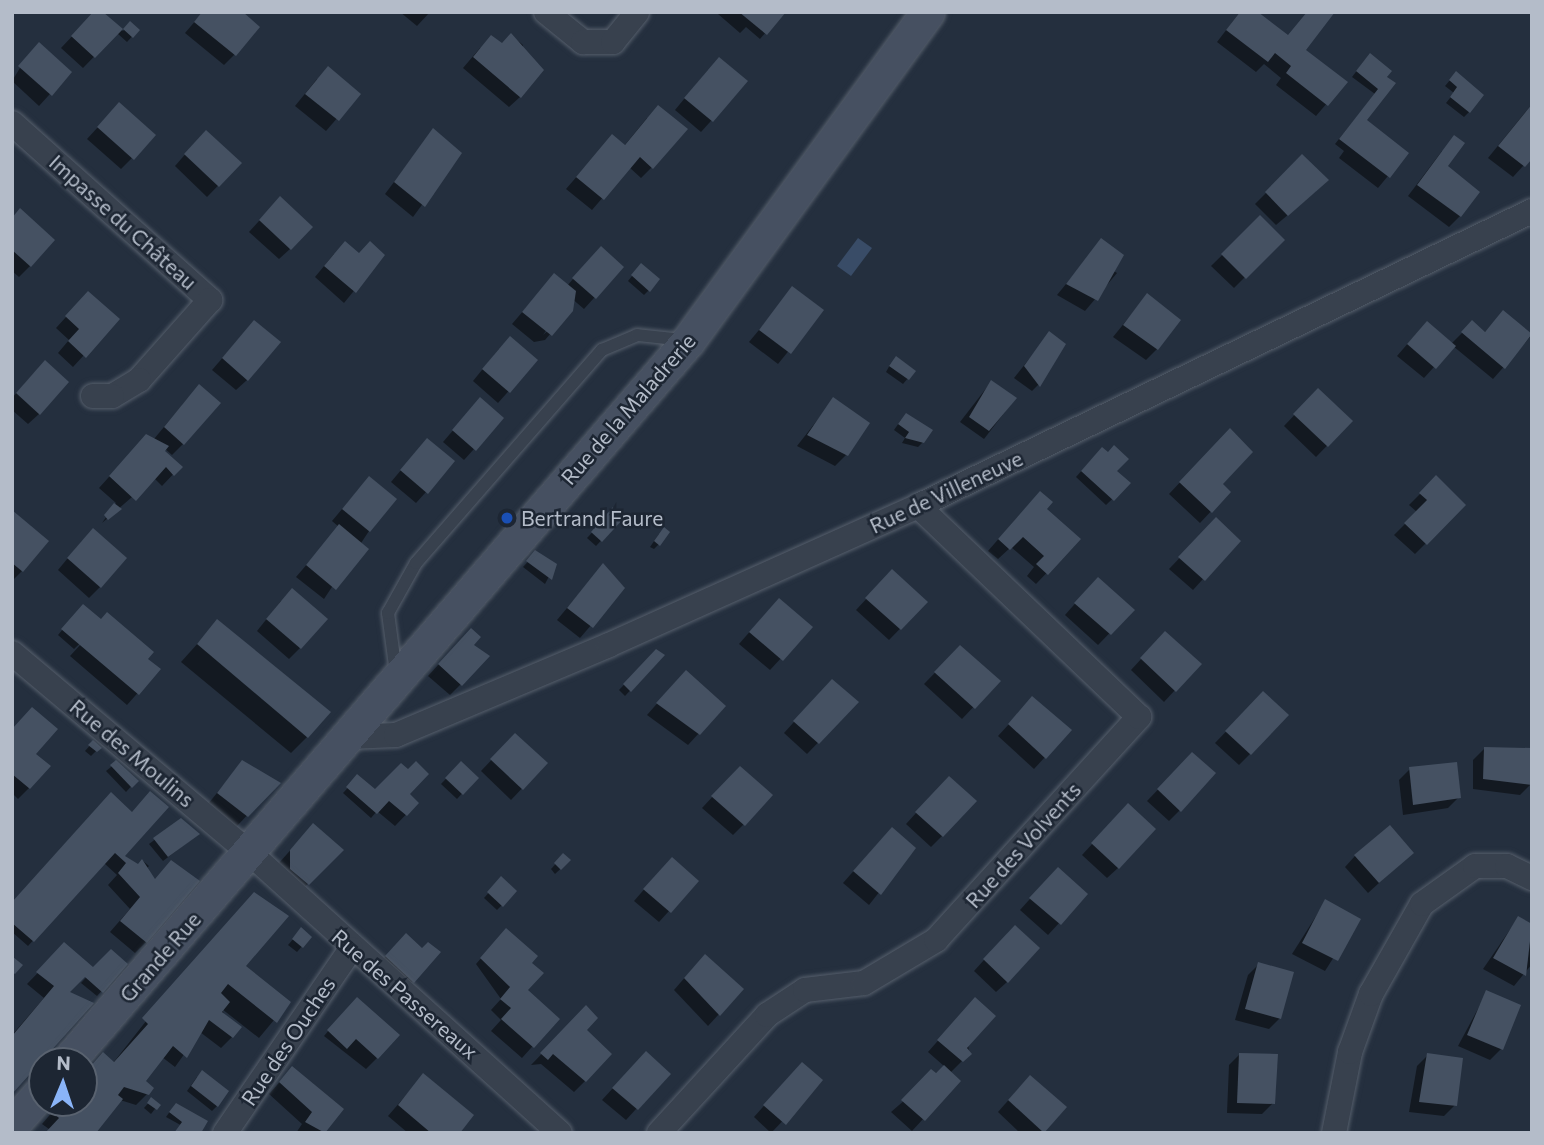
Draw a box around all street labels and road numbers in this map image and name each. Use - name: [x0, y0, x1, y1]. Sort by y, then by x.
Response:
- street label: Impasse du Château: [44, 149, 202, 295]
- street label: Rue de la Maladrerie: [556, 328, 700, 490]
- street label: Rue de Villeneuve: [866, 446, 1026, 538]
- street label: Rue des Moulins: [65, 694, 199, 812]
- street label: Rue des Volvents: [960, 777, 1086, 913]
- street label: Grande Rue: [114, 907, 206, 1007]
- street label: Rue des Passereaux: [327, 924, 483, 1064]
- street label: Rue des Ouches: [236, 972, 340, 1110]

